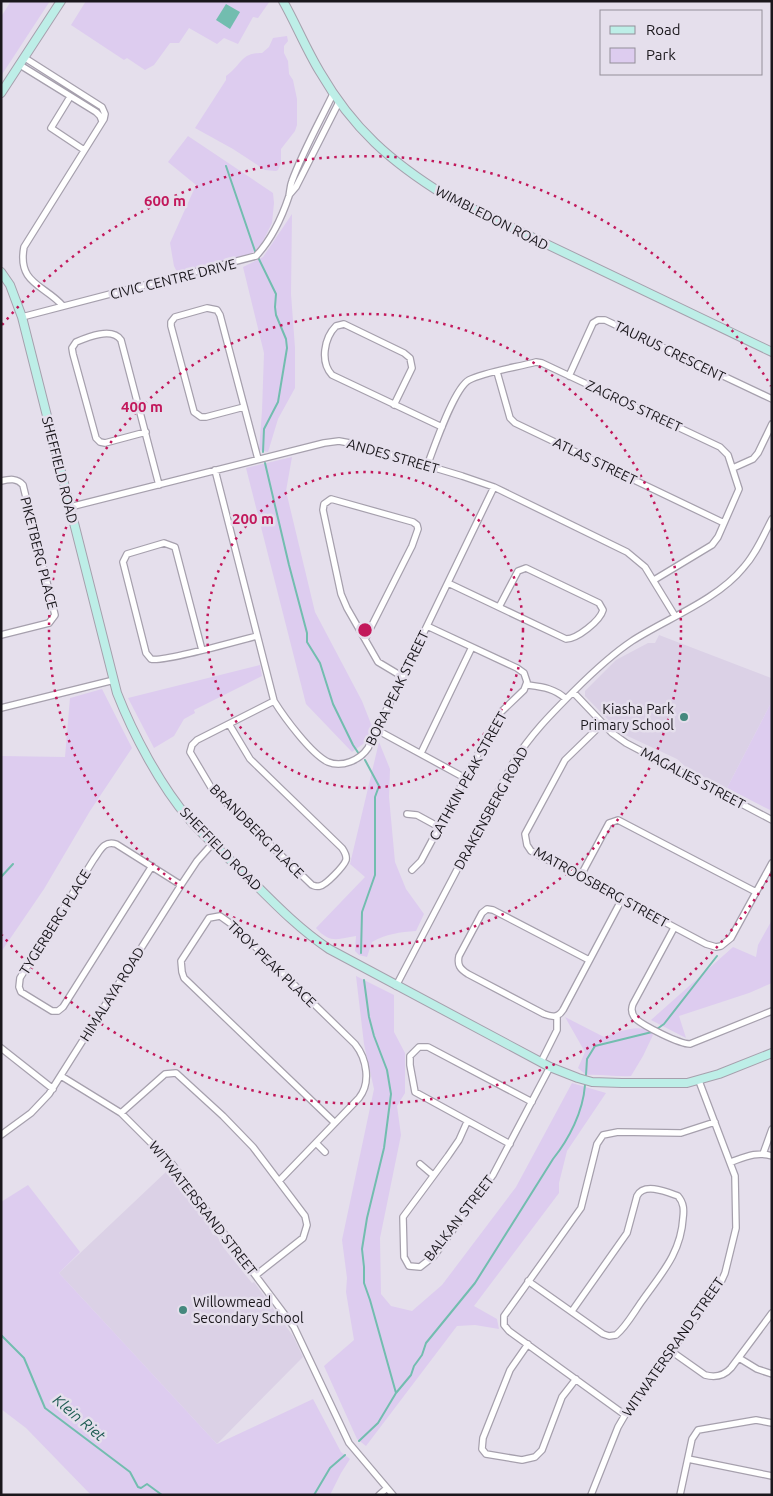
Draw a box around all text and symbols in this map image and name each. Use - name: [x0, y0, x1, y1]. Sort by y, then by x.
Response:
- legend: [600, 10, 763, 75]
- text: Road: [646, 21, 681, 38]
- text: Park: [646, 46, 676, 63]
- street label: WIMBLEDON ROAD: [433, 183, 551, 254]
- text: 600 m: [144, 192, 186, 209]
- street label: CIVIC CENTRE DRIVE: [108, 256, 238, 302]
- street label: TAURUS CRESCENT: [612, 317, 728, 385]
- street label: ZAGROS STREET: [584, 377, 685, 435]
- text: 400 m: [121, 398, 163, 415]
- street label: SHEFFIELD ROAD: [39, 415, 81, 525]
- street label: ATLAS STREET: [551, 434, 640, 488]
- street label: ANDES STREET: [345, 435, 441, 477]
- street label: PIKETBERG PLACE: [17, 495, 61, 611]
- text: 200 m: [232, 510, 274, 527]
- centre of rings: [356, 621, 374, 639]
- street label: BORA PEAK STREET: [362, 628, 432, 748]
- place label: Kiasha Park Primary School: [580, 701, 674, 733]
- street label: CATHKIN PEAK STREET: [426, 709, 510, 843]
- marker: Kiasha Park Primary School: [678, 711, 690, 723]
- street label: DRAKENSBERG ROAD: [451, 744, 532, 872]
- street label: MAGALIES STREET: [638, 744, 748, 812]
- street label: BRANDBERG PLACE: [207, 781, 307, 881]
- street label: SHEFFIELD ROAD: [177, 804, 265, 894]
- street label: MATROOSBERG STREET: [531, 843, 671, 931]
- street label: TYGERBERG PLACE: [16, 866, 94, 977]
- street label: TROY PEAK PLACE: [224, 918, 320, 1010]
- street label: HIMALAYA ROAD: [77, 944, 147, 1044]
- street label: WITWATERSRAND STREET: [146, 1138, 261, 1279]
- street label: BALKAN STREET: [421, 1172, 497, 1264]
- street label: WITWATERSRAND STREET: [619, 1274, 727, 1420]
- place label: Willowmead Secondary School: [193, 1294, 304, 1326]
- marker: Willowmead Secondary School: [177, 1304, 189, 1316]
- water label: Klein Riet: [50, 1391, 109, 1444]

